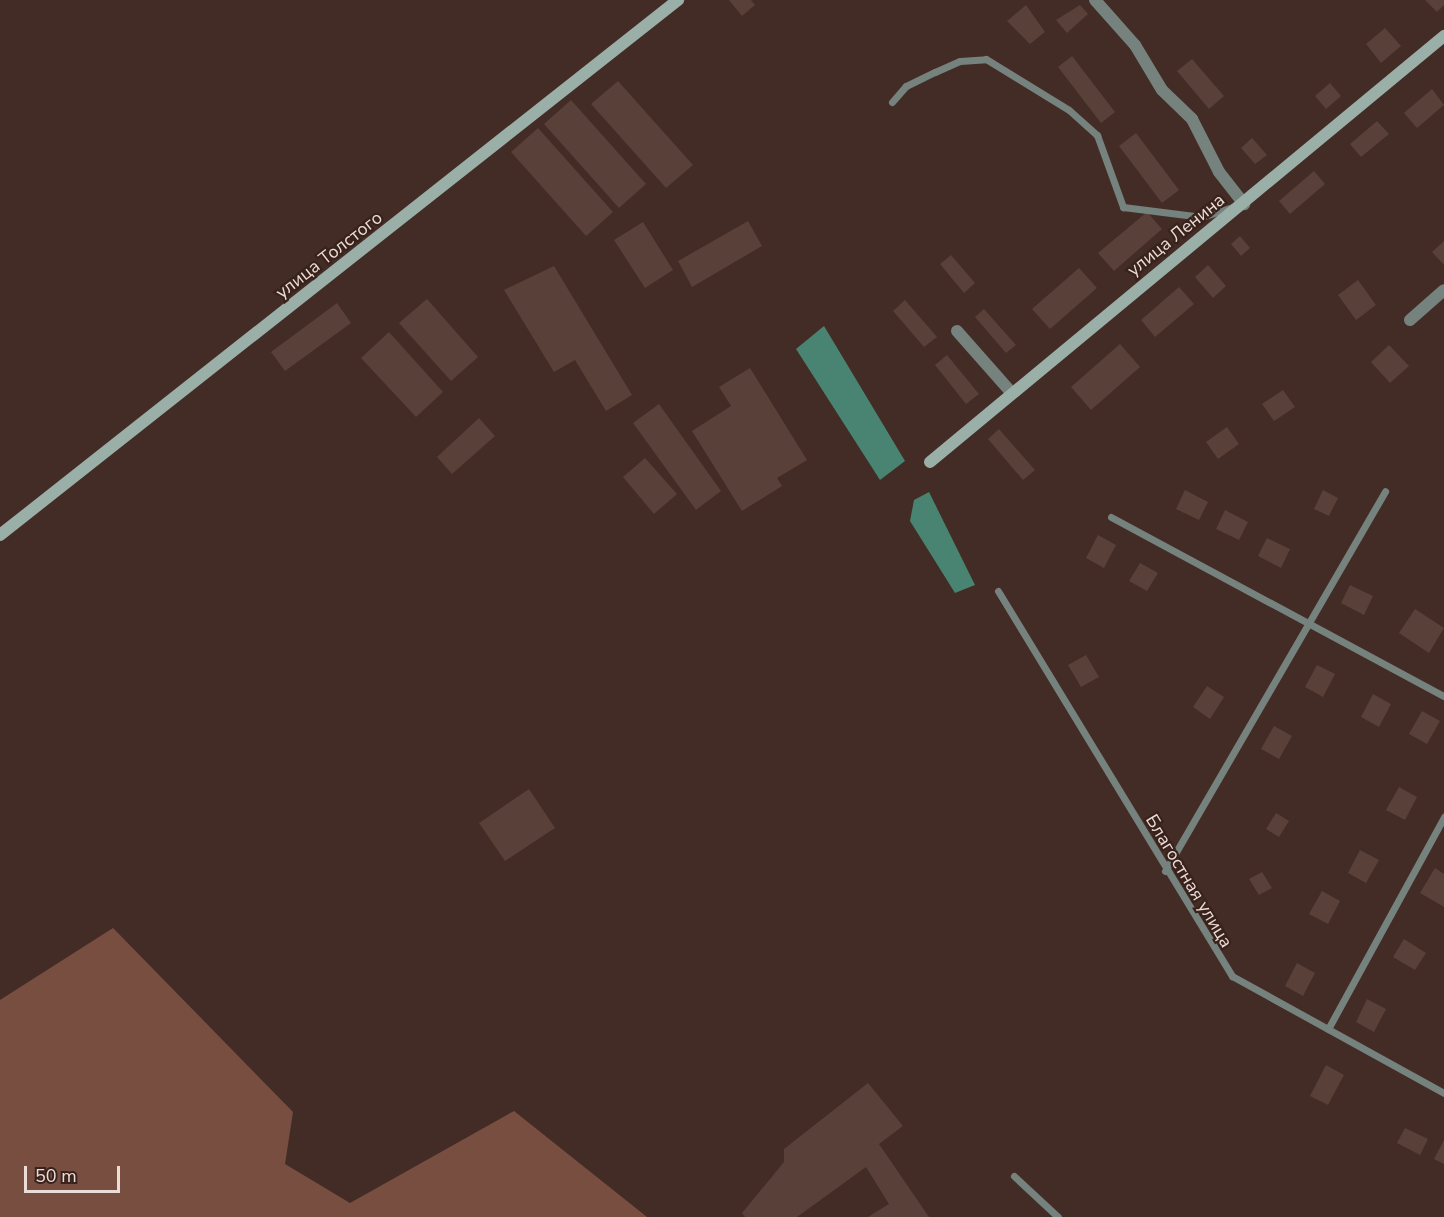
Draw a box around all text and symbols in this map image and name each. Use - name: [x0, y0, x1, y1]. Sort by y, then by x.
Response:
- street label: улица Ленина: [1123, 189, 1229, 281]
- street label: улица Толстого: [271, 207, 387, 303]
- street label: Благостная улица: [1141, 811, 1237, 951]
- scale bar: [27, 1154, 123, 1192]
- text: 50 m: [35, 1164, 77, 1188]

